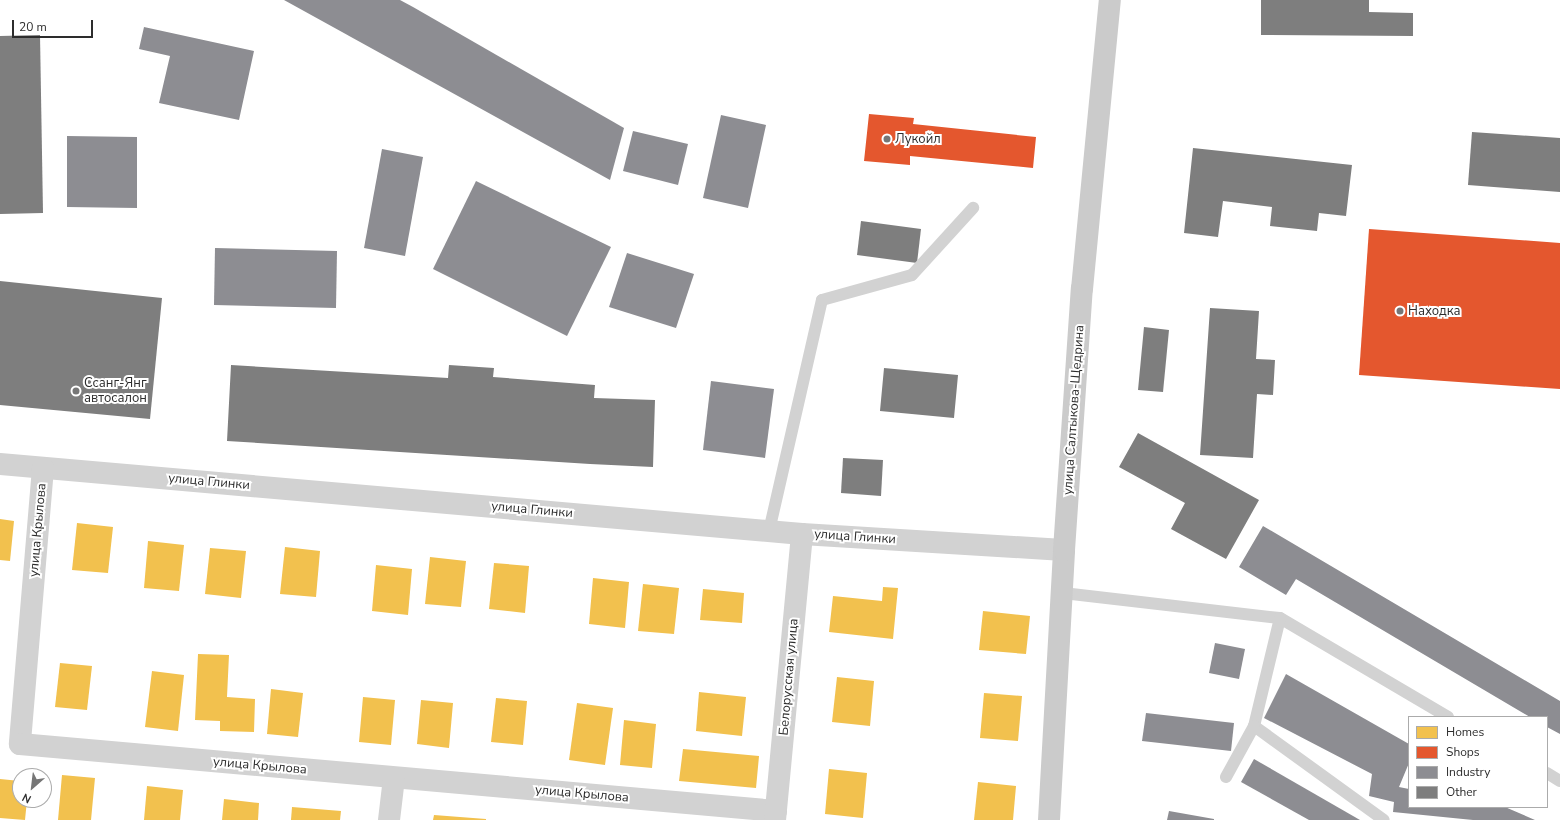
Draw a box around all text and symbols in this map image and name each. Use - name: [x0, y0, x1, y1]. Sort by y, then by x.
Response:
- scale bar: [14, 12, 95, 38]
- text: 20 m: [19, 19, 47, 35]
- place label: Лукойл: [895, 131, 941, 147]
- marker: Лукойл: [882, 134, 892, 144]
- place label: Находка: [1408, 303, 1461, 319]
- marker: Находка: [1395, 306, 1405, 316]
- street label: улица Салтыкова-Щедрина: [1060, 324, 1088, 496]
- place label: Ссанг-Янг автосалон: [84, 376, 147, 407]
- marker: Ссанг-Янг автосалон: [71, 386, 81, 396]
- street label: улица Глинки: [168, 471, 250, 493]
- street label: улица Крылова: [26, 482, 50, 578]
- street label: улица Глинки: [491, 499, 573, 521]
- street label: улица Глинки: [814, 526, 896, 548]
- street label: Белорусская улица: [776, 618, 802, 736]
- legend: [1408, 716, 1548, 808]
- text: Homes: [1446, 724, 1484, 740]
- text: Shops: [1446, 744, 1480, 760]
- street label: улица Крылова: [212, 754, 308, 778]
- text: Industry: [1446, 764, 1490, 780]
- north arrow: [12, 768, 52, 808]
- street label: улица Крылова: [534, 782, 630, 806]
- text: Other: [1446, 784, 1477, 800]
- text: N: [19, 790, 34, 807]

